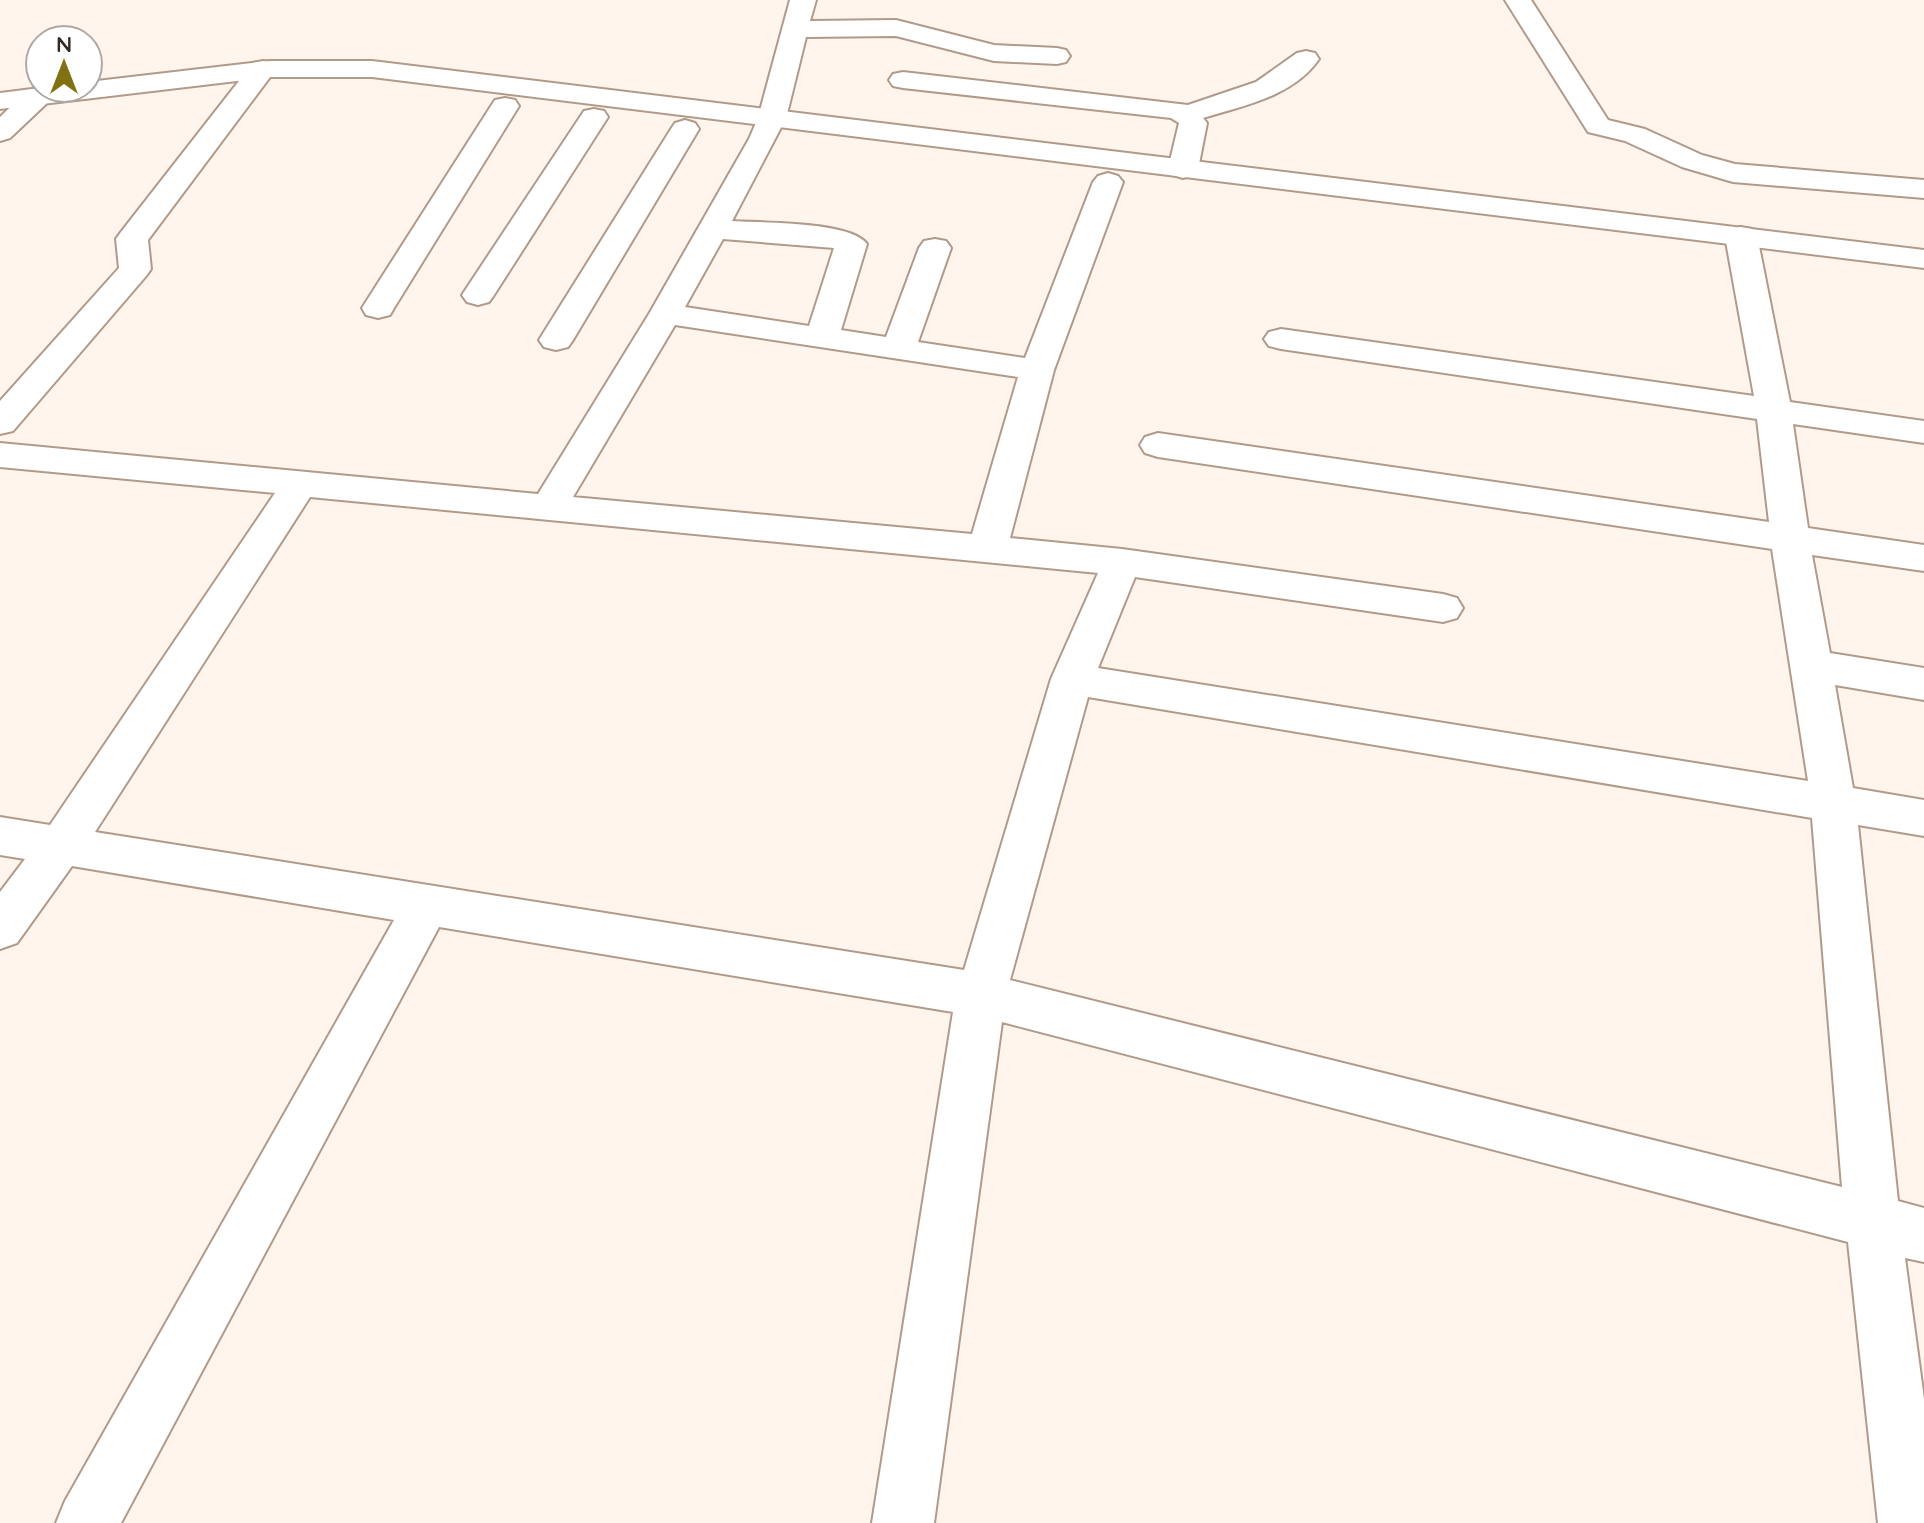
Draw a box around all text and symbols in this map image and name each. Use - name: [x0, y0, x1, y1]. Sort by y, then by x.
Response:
- north arrow: [24, 24, 104, 104]
- text: N: [56, 30, 72, 58]

